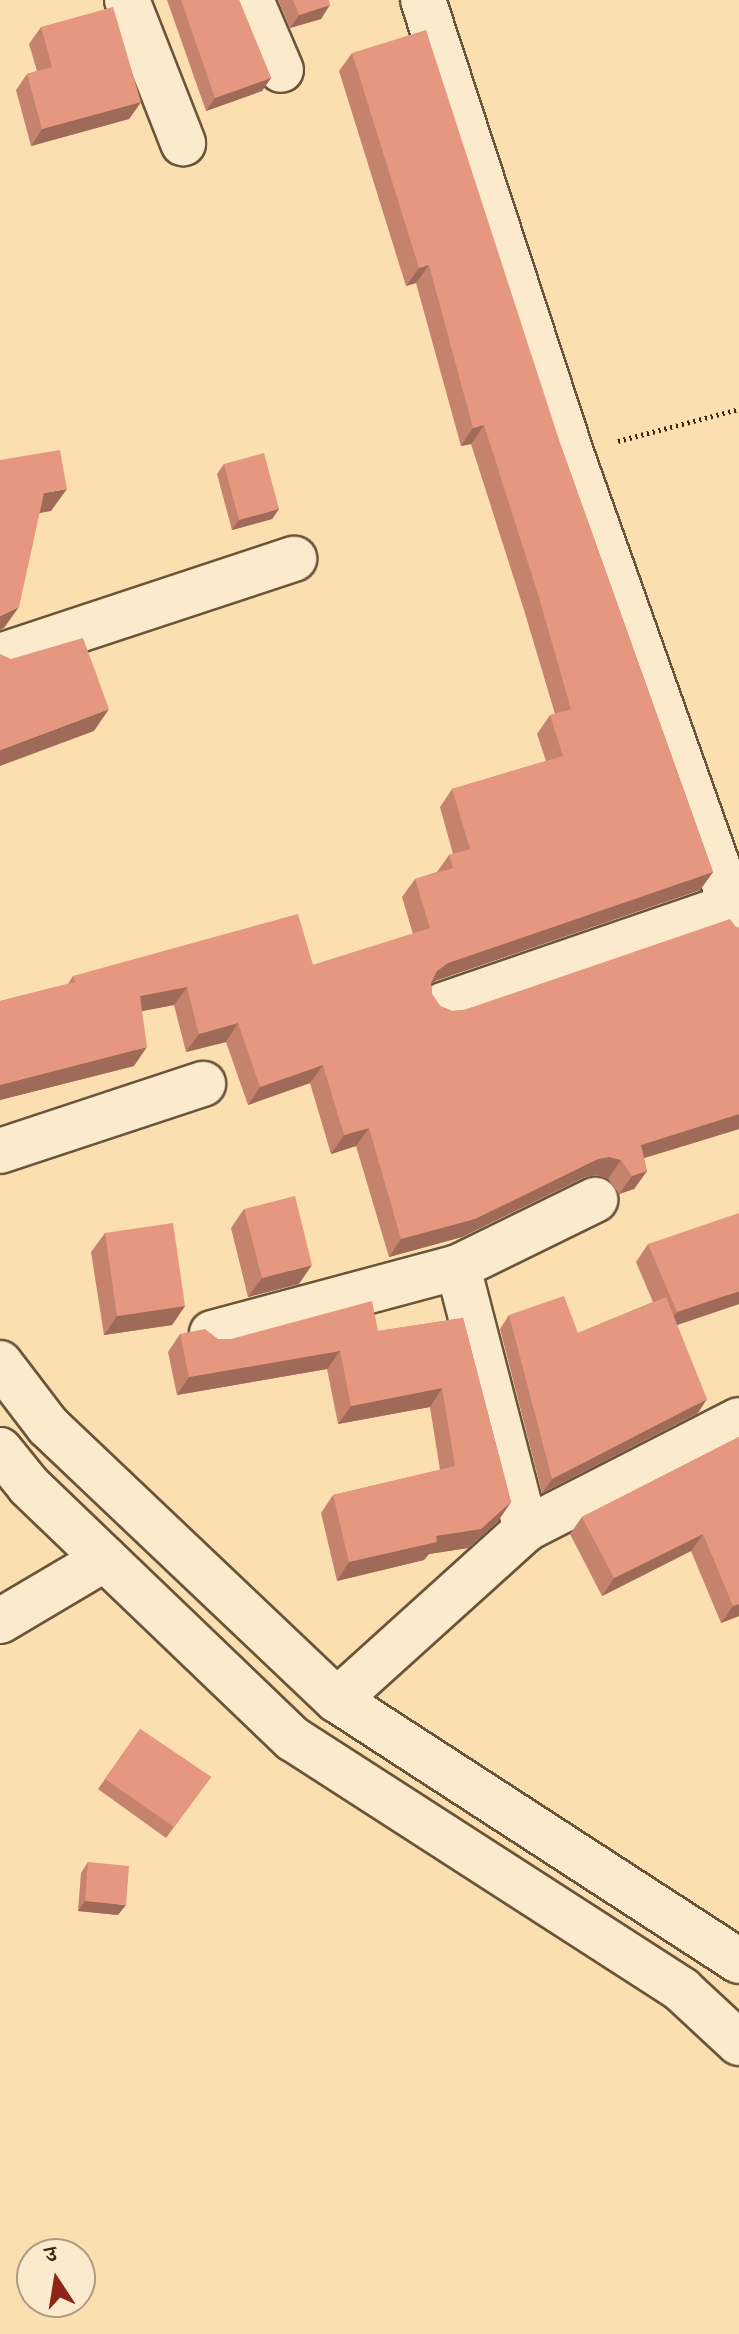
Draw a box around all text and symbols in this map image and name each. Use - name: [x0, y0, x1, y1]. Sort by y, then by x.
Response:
- north arrow: [16, 2238, 96, 2318]
- text: उ: [43, 2240, 60, 2272]

